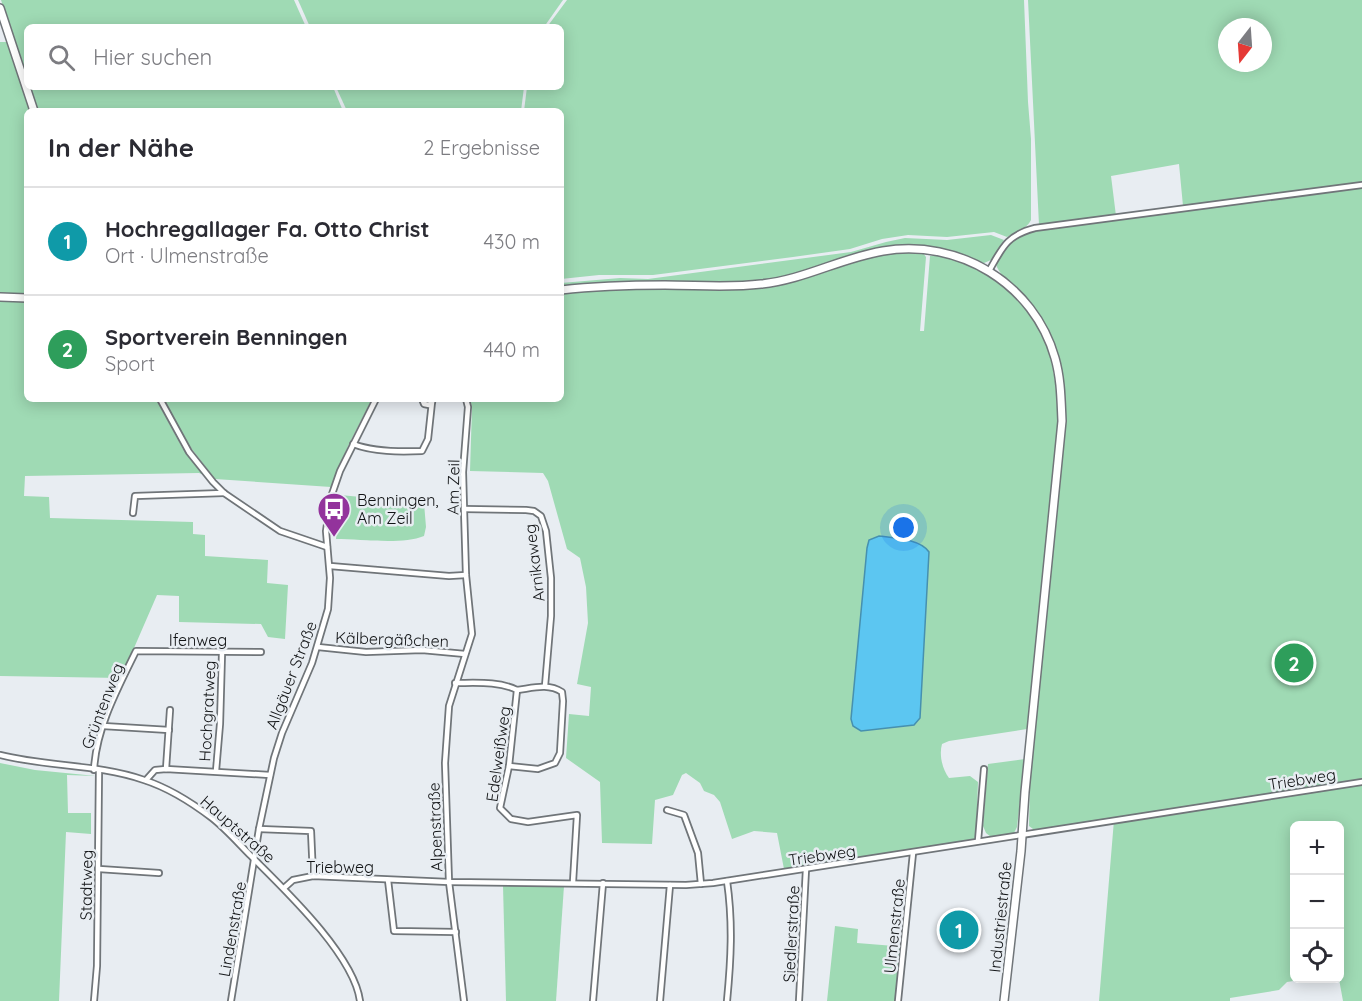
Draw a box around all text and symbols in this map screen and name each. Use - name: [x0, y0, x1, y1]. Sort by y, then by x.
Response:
- north arrow: [1218, 18, 1272, 72]
- search box: [24, 24, 564, 90]
- icon: search: [45, 41, 78, 74]
- text: Hier suchen: [93, 43, 212, 71]
- text: In der Nähe: [48, 131, 194, 164]
- text: 2 Ergebnisse: [423, 135, 540, 160]
- text: Hochregallager Fa. Otto Christ: [105, 215, 429, 243]
- text: 1: [64, 229, 71, 254]
- text: 430 m: [483, 229, 540, 254]
- text: Ort · Ulmenstraße: [105, 243, 269, 268]
- text: Sportverein Benningen: [105, 323, 348, 351]
- text: 2: [62, 337, 73, 362]
- text: 440 m: [483, 337, 540, 362]
- text: Sport: [105, 351, 155, 376]
- street label: Am Zeil: [443, 459, 463, 515]
- place label: Benningen, Am Zeil: [357, 490, 439, 528]
- bus stop icon: Benningen, Am Zeil: [316, 491, 352, 538]
- your location: [889, 513, 918, 542]
- street label: Arnikaweg: [519, 523, 549, 603]
- street label: Allgäuer Straße: [261, 618, 321, 732]
- street label: Kälbergäßchen: [335, 627, 449, 651]
- street label: Ifenweg: [169, 630, 227, 650]
- pin: 2: [1274, 640, 1314, 686]
- street label: Grüntenweg: [76, 660, 128, 752]
- street label: Hochgratweg: [194, 660, 220, 762]
- street label: Edelweißweg: [481, 705, 515, 803]
- street label: Triebweg: [1267, 764, 1337, 794]
- street label: Alpenstraße: [423, 782, 447, 872]
- street label: Hauptstraße: [196, 791, 280, 867]
- map controls: [1290, 821, 1344, 983]
- button: +: [1290, 821, 1344, 875]
- street label: Triebweg: [787, 840, 857, 870]
- street label: Stadtweg: [75, 849, 97, 921]
- street label: Triebweg: [306, 857, 374, 877]
- street label: Industriestraße: [984, 861, 1016, 973]
- button: −: [1290, 875, 1344, 929]
- street label: Ulmenstraße: [879, 878, 909, 974]
- street label: Lindenstraße: [214, 880, 250, 978]
- street label: Siedlerstraße: [778, 885, 804, 983]
- pin: 1: [940, 908, 978, 952]
- button: locate: [1290, 929, 1344, 983]

